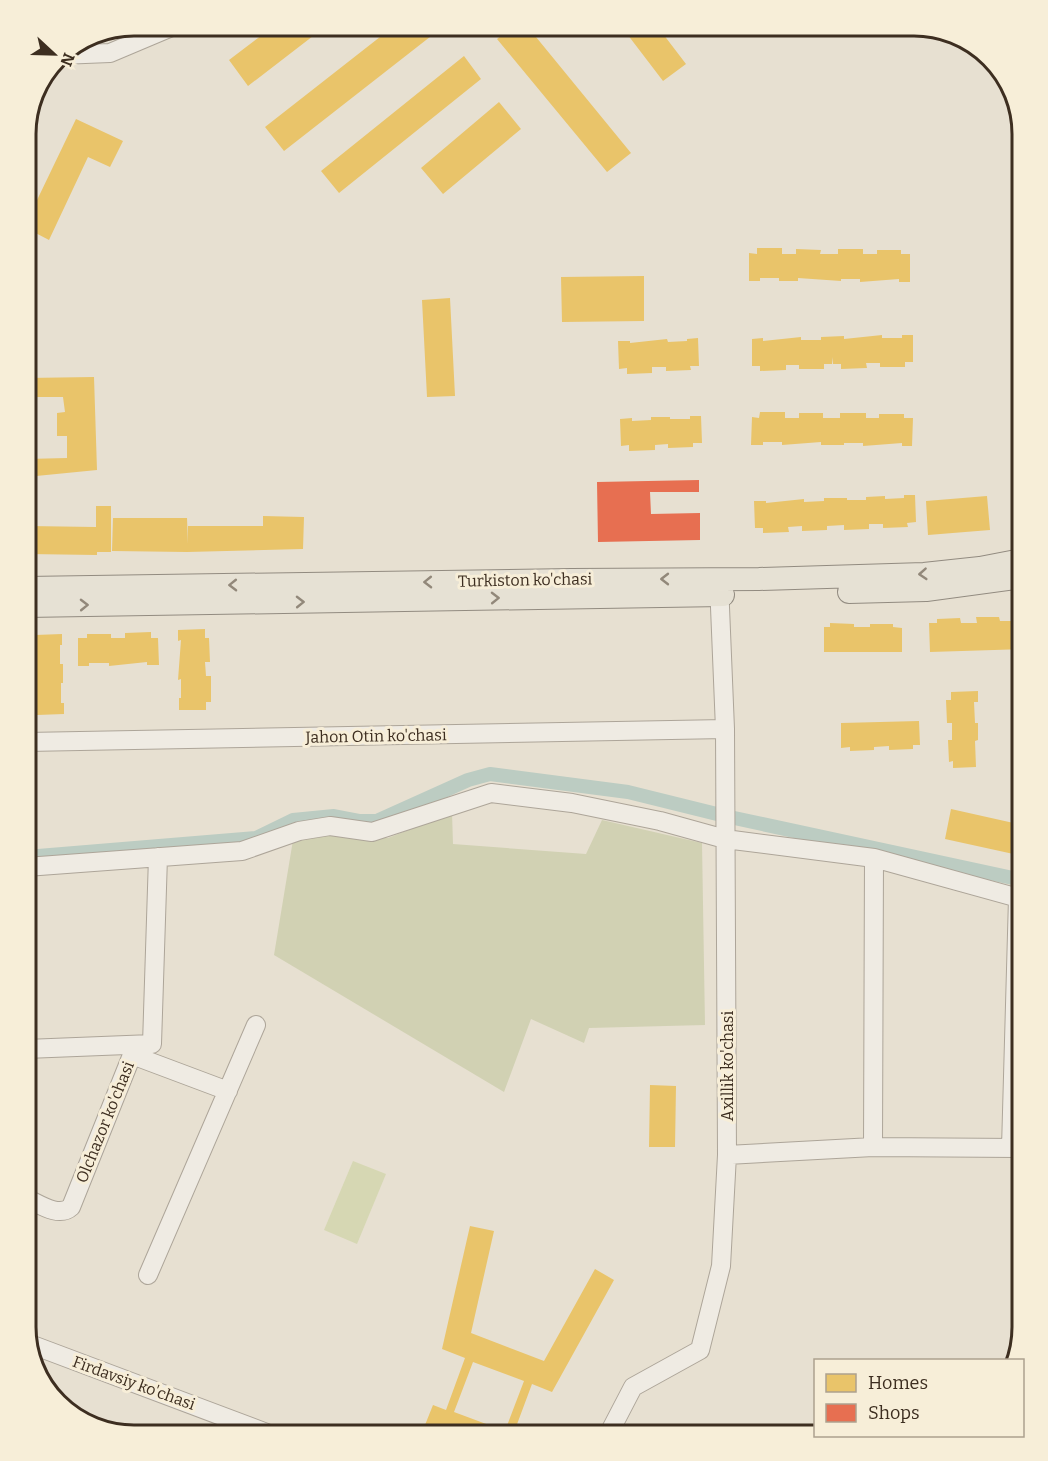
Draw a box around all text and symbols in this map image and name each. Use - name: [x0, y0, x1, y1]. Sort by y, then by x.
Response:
- north arrow: [24, 24, 84, 84]
- text: N: [56, 50, 79, 69]
- one-way arrow: [919, 567, 928, 580]
- street label: Turkiston ko'chasi: [458, 569, 593, 591]
- one-way arrow: [661, 573, 670, 585]
- one-way arrow: [424, 576, 433, 588]
- one-way arrow: [229, 579, 238, 591]
- one-way arrow: [491, 592, 500, 604]
- one-way arrow: [296, 595, 305, 608]
- one-way arrow: [80, 599, 89, 612]
- street label: Jahon Otin ko'chasi: [304, 725, 447, 747]
- street label: Axillik ko'chasi: [718, 1011, 737, 1121]
- street label: Olchazor ko'chasi: [72, 1058, 138, 1186]
- street label: Firdavsiy ko'chasi: [70, 1352, 198, 1414]
- legend: [814, 1359, 1024, 1437]
- text: Homes: [868, 1372, 928, 1394]
- text: Shops: [868, 1402, 920, 1424]

